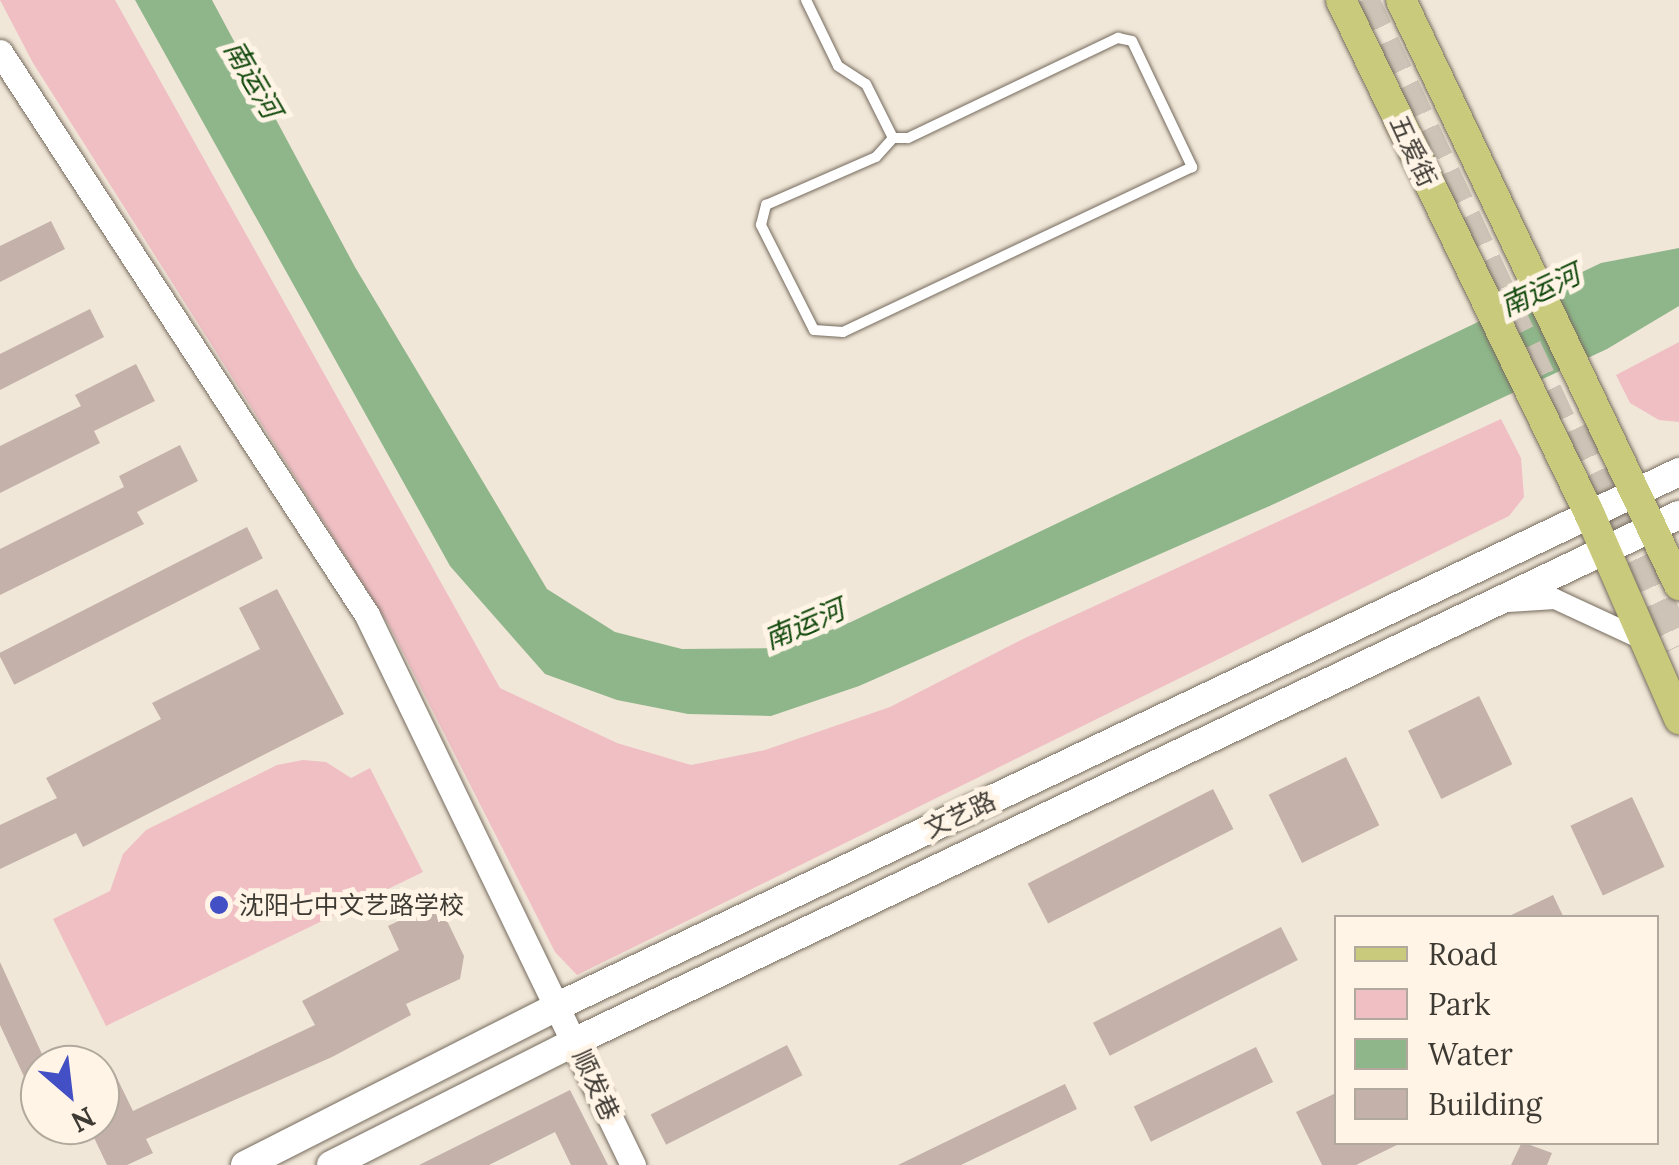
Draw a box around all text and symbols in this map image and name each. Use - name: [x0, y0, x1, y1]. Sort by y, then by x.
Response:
- water label: 南运河: [217, 34, 289, 124]
- street label: 五爱街: [1384, 111, 1442, 191]
- water label: 南运河: [1495, 257, 1585, 323]
- water label: 南运河: [759, 592, 849, 656]
- street label: 文艺路: [920, 786, 1000, 844]
- place label: 沈阳七中文艺路学校: [239, 890, 464, 920]
- marker: 沈阳七中文艺路学校: [208, 894, 230, 916]
- legend: [1334, 915, 1659, 1145]
- text: Road: [1428, 935, 1498, 973]
- text: Park: [1428, 985, 1490, 1023]
- text: Water: [1428, 1035, 1513, 1073]
- north arrow: [20, 1045, 120, 1145]
- street label: 顺发巷: [567, 1045, 625, 1125]
- text: Building: [1428, 1085, 1542, 1123]
- text: N: [65, 1099, 101, 1141]

